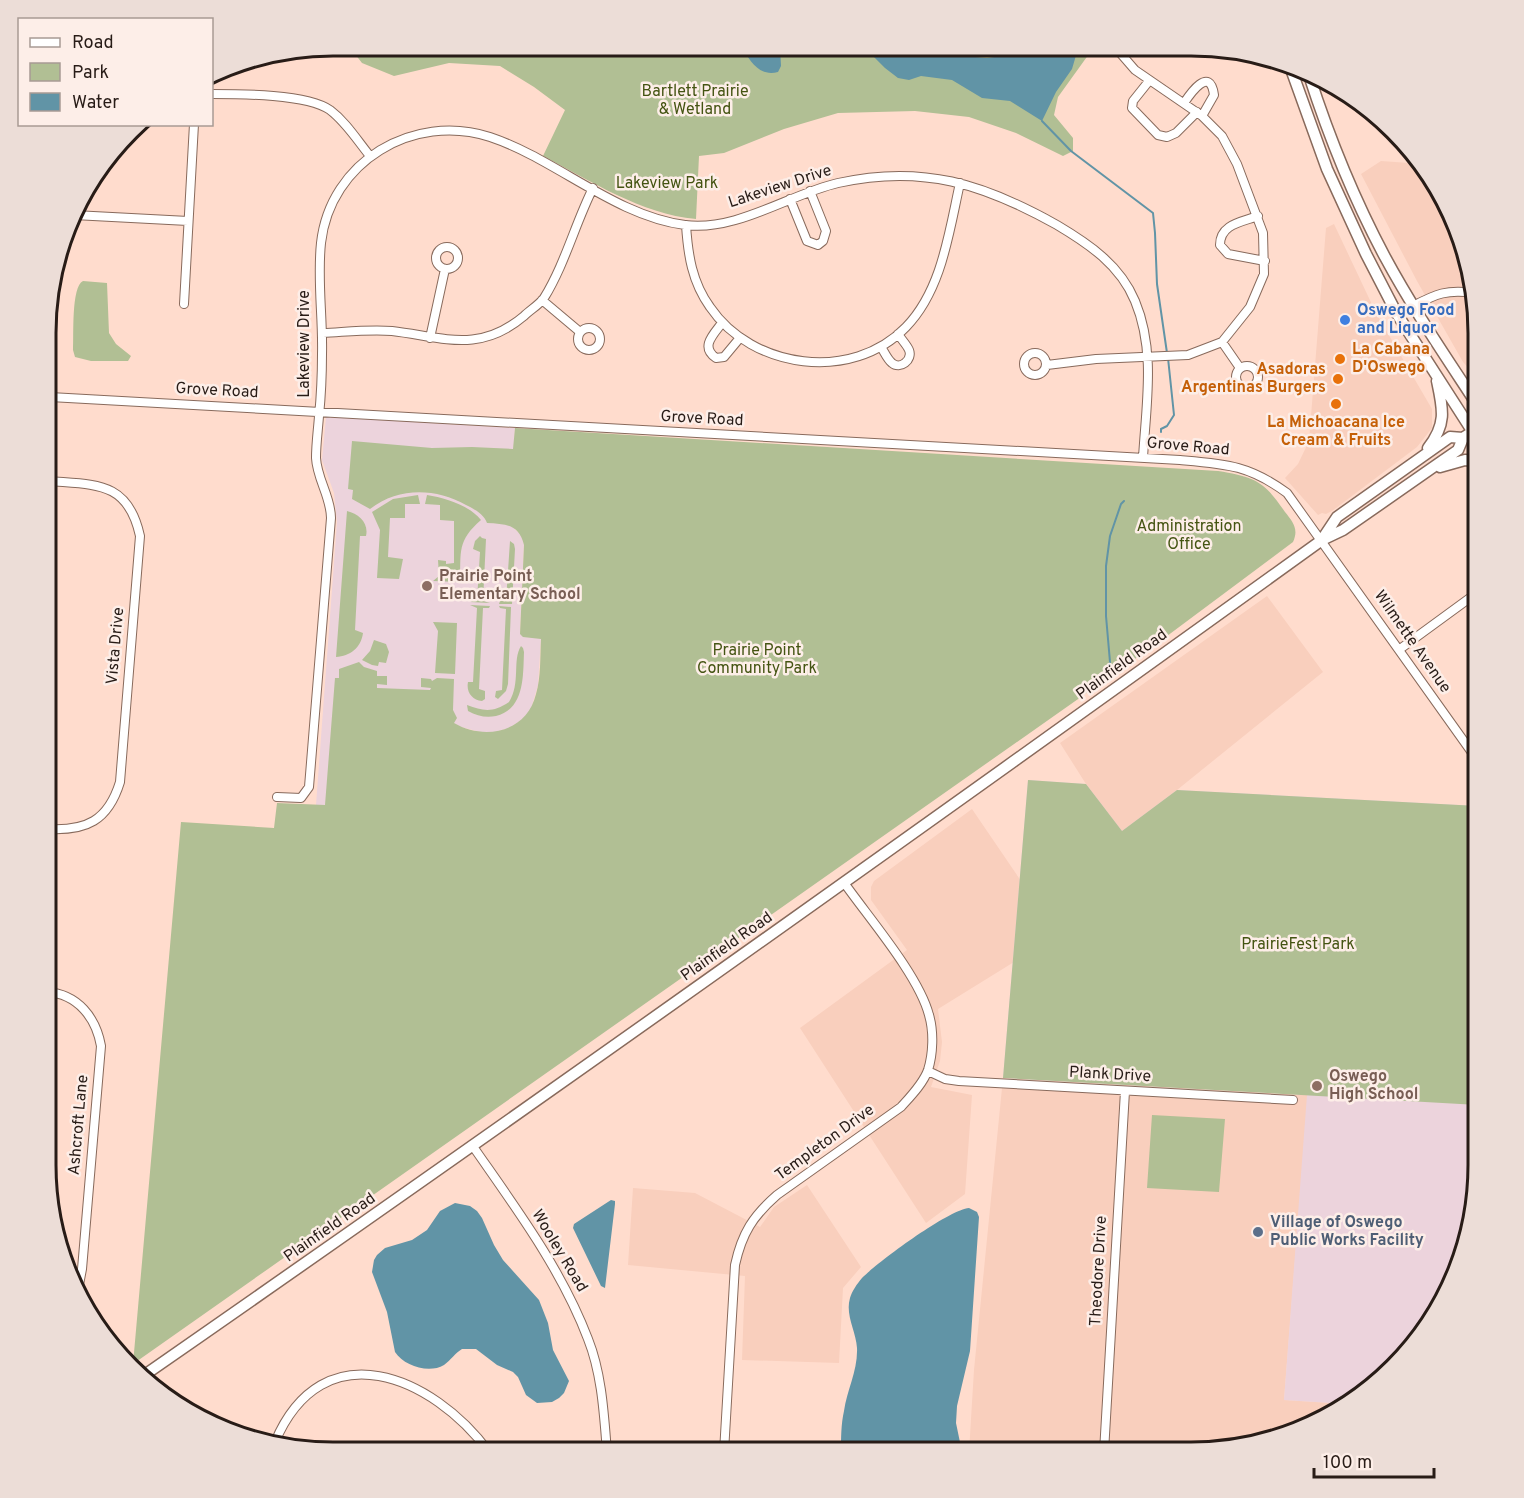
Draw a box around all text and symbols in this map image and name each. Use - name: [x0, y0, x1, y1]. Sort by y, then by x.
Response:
- legend: [18, 18, 213, 126]
- text: Road: [72, 32, 114, 55]
- text: Park: [72, 62, 109, 85]
- park label: Bartlett Prairie & Wetland: [642, 82, 749, 120]
- text: Water: [72, 92, 119, 115]
- street label: Lakeview Drive: [726, 161, 834, 213]
- park label: Lakeview Park: [616, 174, 718, 194]
- street label: Lakeview Drive: [295, 290, 315, 398]
- place label: Oswego Food and Liquor: [1357, 301, 1455, 339]
- marker: Oswego Food and Liquor: [1338, 313, 1352, 327]
- place label: La Cabana D'Oswego: [1352, 340, 1430, 378]
- marker: La Cabana D'Oswego: [1333, 352, 1347, 366]
- place label: Asadoras Argentinas Burgers: [1181, 360, 1326, 398]
- marker: Asadoras Argentinas Burgers: [1331, 372, 1345, 386]
- street label: Grove Road: [175, 379, 259, 403]
- marker: La Michoacana Ice Cream & Fruits: [1329, 397, 1343, 411]
- street label: Grove Road: [660, 407, 744, 431]
- place label: La Michoacana Ice Cream & Fruits: [1267, 413, 1405, 451]
- street label: Grove Road: [1146, 433, 1230, 461]
- park label: Administration Office: [1137, 517, 1241, 555]
- place label: Prairie Point Elementary School: [439, 567, 581, 605]
- marker: Prairie Point Elementary School: [420, 579, 434, 593]
- street label: Wilmette Avenue: [1369, 587, 1455, 697]
- street label: Vista Drive: [103, 606, 129, 686]
- street label: Plainfield Road: [1073, 625, 1171, 705]
- park label: Prairie Point Community Park: [697, 641, 817, 679]
- street label: Plainfield Road: [677, 908, 777, 986]
- park label: PrairieFest Park: [1241, 935, 1355, 955]
- street label: Plank Drive: [1068, 1063, 1152, 1087]
- place label: Oswego High School: [1329, 1067, 1418, 1105]
- street label: Ashcroft Lane: [65, 1074, 93, 1176]
- marker: Oswego High School: [1310, 1079, 1324, 1093]
- street label: Templeton Drive: [772, 1100, 878, 1186]
- street label: Plainfield Road: [280, 1189, 380, 1267]
- street label: Wooley Road: [526, 1206, 592, 1296]
- place label: Village of Oswego Public Works Facility: [1270, 1213, 1424, 1251]
- street label: Theodore Drive: [1086, 1215, 1112, 1327]
- marker: Village of Oswego Public Works Facility: [1251, 1225, 1265, 1239]
- scale bar: [1314, 1441, 1434, 1479]
- text: 100 m: [1323, 1452, 1372, 1475]

